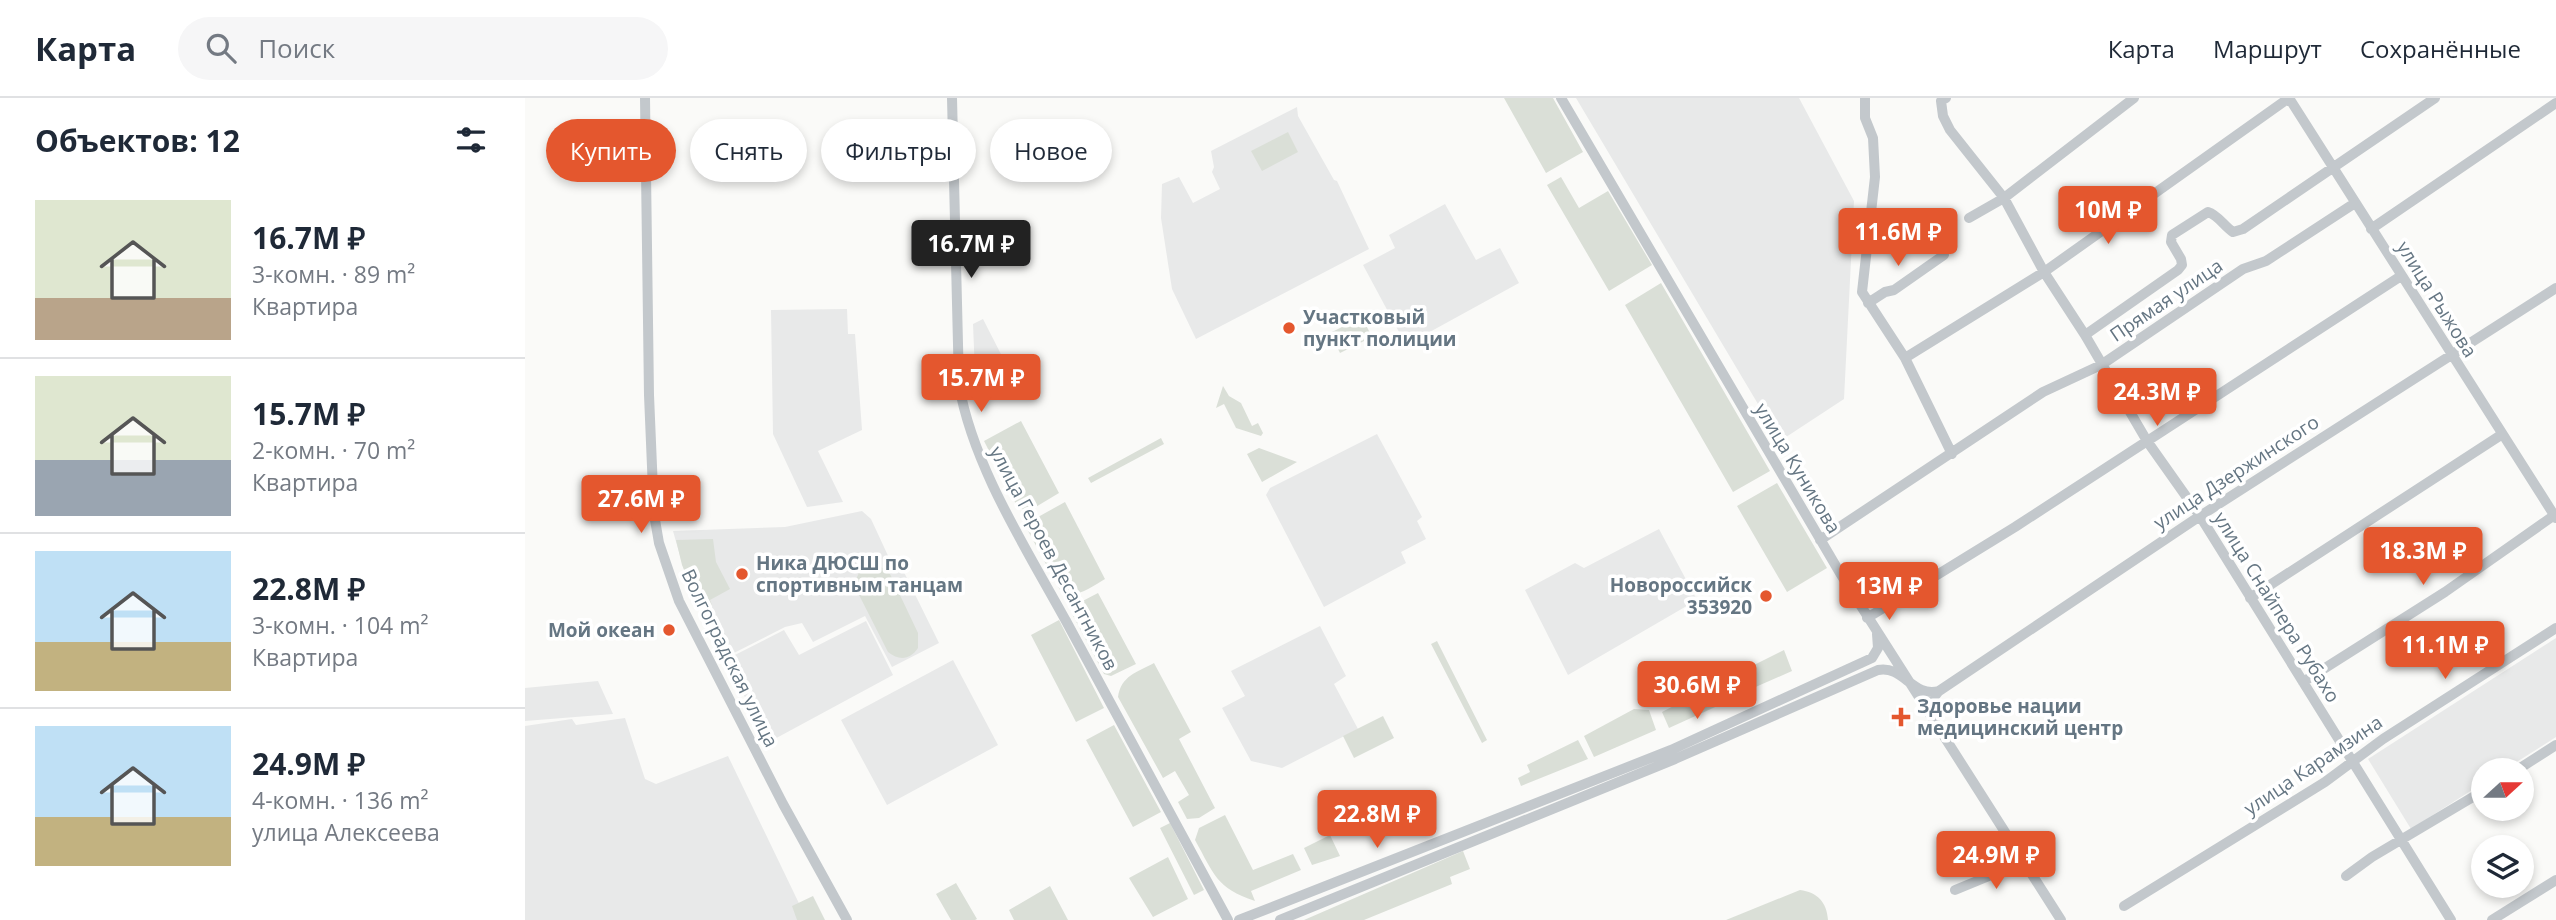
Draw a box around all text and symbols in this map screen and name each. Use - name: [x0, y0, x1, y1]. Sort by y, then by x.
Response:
- search box: [178, 17, 668, 80]
- text: Карта: [35, 26, 136, 71]
- icon: search: [202, 29, 240, 67]
- text: Поиск: [258, 30, 335, 66]
- text: Карта: [2108, 32, 2175, 65]
- text: Маршрут: [2213, 32, 2322, 65]
- text: Сохранённые: [2360, 32, 2521, 65]
- chip: Купить: [546, 119, 676, 182]
- chip: Снять: [690, 119, 807, 182]
- chip: Фильтры: [821, 119, 976, 182]
- chip: Новое: [990, 119, 1112, 182]
- text: Объектов: 12: [35, 120, 240, 161]
- icon: filters: [452, 121, 490, 159]
- pin: 10M ₽: [2059, 186, 2157, 246]
- text: 10M ₽: [2074, 193, 2142, 225]
- pin: 11.6M ₽: [1833, 208, 1963, 268]
- text: 11.6M ₽: [1854, 215, 1942, 247]
- text: 16.7M ₽: [252, 217, 366, 258]
- pin: 16.7M ₽: [906, 220, 1036, 280]
- text: 16.7M ₽: [927, 227, 1015, 259]
- icon: home: [91, 228, 175, 312]
- street label: улица Рыжова: [2391, 236, 2483, 362]
- street label: Прямая улица: [2104, 253, 2228, 347]
- text: 3-комн. · 89 m²: [252, 258, 415, 290]
- text: Квартира: [252, 290, 358, 322]
- place label: Участковый пункт полиции: [1303, 304, 1457, 352]
- marker: Участковый пункт полиции: [1281, 320, 1297, 336]
- pin: 15.7M ₽: [916, 354, 1046, 414]
- text: 15.7M ₽: [937, 361, 1025, 393]
- pin: 24.3M ₽: [2092, 368, 2222, 428]
- text: 24.3M ₽: [2113, 375, 2201, 407]
- text: 15.7M ₽: [252, 393, 366, 434]
- street label: улица Куникова: [1749, 398, 1847, 538]
- icon: home: [91, 404, 175, 488]
- street label: улица Дзержинского: [2148, 409, 2324, 535]
- text: 2-комн. · 70 m²: [252, 434, 415, 466]
- street label: улица Героев Десантников: [984, 441, 1124, 675]
- text: Квартира: [252, 466, 358, 498]
- pin: 27.6M ₽: [576, 476, 706, 535]
- text: 27.6M ₽: [597, 482, 685, 514]
- street label: улица Снайпера Рубахо: [2208, 507, 2346, 707]
- pin: 18.3M ₽: [2358, 528, 2488, 587]
- text: 18.3M ₽: [2379, 534, 2467, 566]
- place label: Ника ДЮСШ по спортивным танцам: [756, 550, 963, 598]
- pin: 13M ₽: [1840, 562, 1938, 622]
- street label: Волгоградская улица: [675, 565, 785, 751]
- marker: Ника ДЮСШ по спортивным танцам: [734, 566, 750, 582]
- text: 22.8M ₽: [252, 568, 366, 609]
- text: 13M ₽: [1855, 569, 1923, 601]
- place label: Новороссийск 353920: [1610, 572, 1752, 620]
- icon: home: [91, 579, 175, 663]
- marker: Новороссийск 353920: [1758, 588, 1774, 604]
- text: 3-комн. · 104 m²: [252, 609, 428, 641]
- place label: Мой океан: [548, 617, 655, 643]
- marker: Мой океан: [661, 622, 677, 638]
- pin: 11.1M ₽: [2380, 622, 2510, 681]
- text: 11.1M ₽: [2401, 628, 2489, 660]
- text: Квартира: [252, 641, 358, 673]
- pin: 30.6M ₽: [1632, 662, 1762, 721]
- text: 30.6M ₽: [1653, 668, 1741, 700]
- place label: Здоровье нации медицинский центр: [1917, 693, 2123, 741]
- marker: Здоровье нации медицинский центр: [1891, 707, 1911, 727]
- street label: улица Карамзина: [2239, 709, 2387, 821]
- text: 24.9M ₽: [252, 743, 366, 784]
- icon: home: [91, 754, 175, 838]
- north arrow: [2471, 758, 2534, 821]
- map controls: [2471, 758, 2534, 898]
- text: 4-комн. · 136 m²: [252, 784, 428, 816]
- pin: 22.8M ₽: [1312, 790, 1442, 850]
- text: 22.8M ₽: [1333, 797, 1421, 829]
- text: улица Алексеева: [252, 816, 440, 848]
- pin: 24.9M ₽: [1931, 832, 2061, 891]
- button: layers: [2471, 835, 2534, 898]
- text: 24.9M ₽: [1952, 838, 2040, 870]

